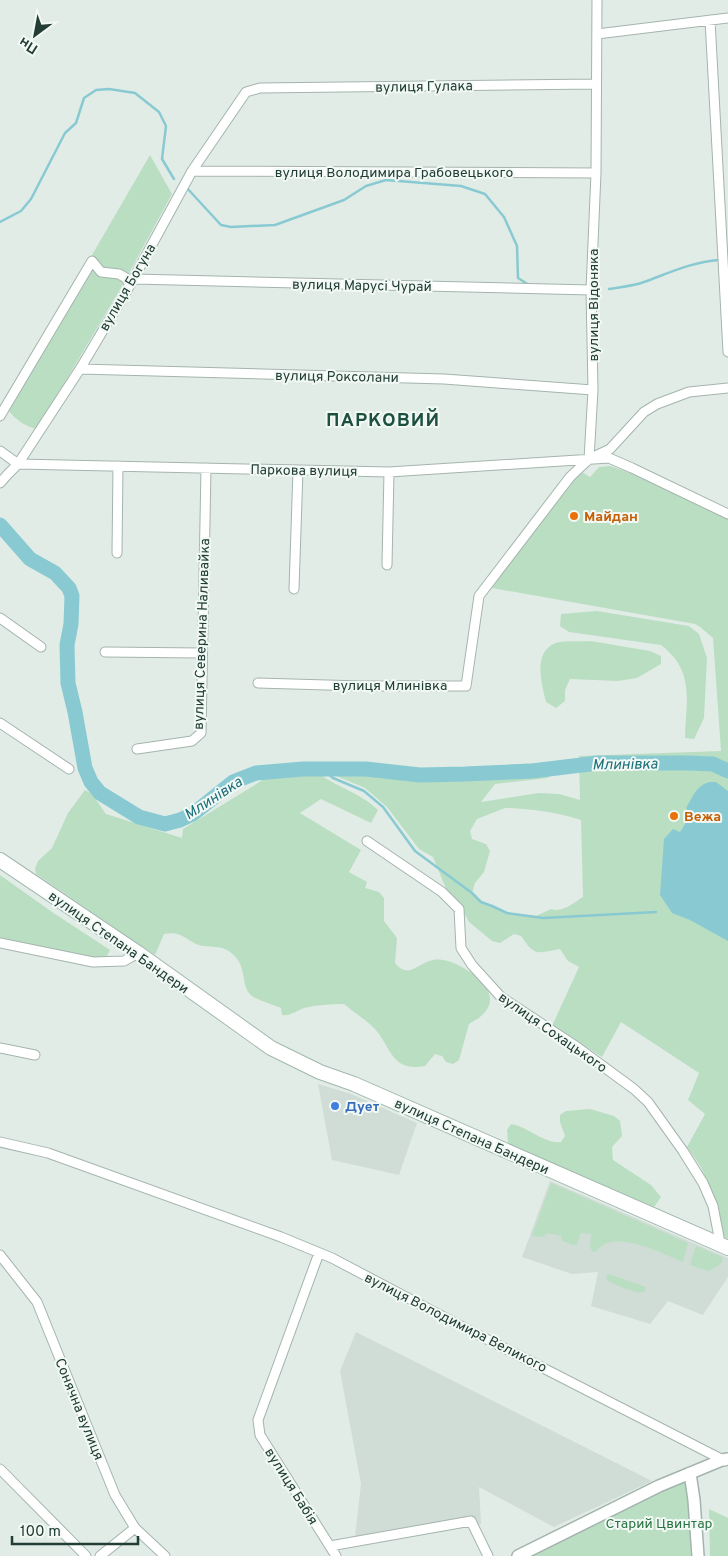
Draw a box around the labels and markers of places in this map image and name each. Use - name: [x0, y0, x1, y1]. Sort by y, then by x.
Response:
- place label: Майдан: [584, 509, 638, 526]
- marker: Майдан: [568, 510, 580, 522]
- place label: Вежа: [684, 809, 721, 826]
- marker: Вежа: [668, 810, 680, 822]
- place label: Дует: [345, 1099, 380, 1116]
- marker: Дует: [329, 1100, 341, 1112]

